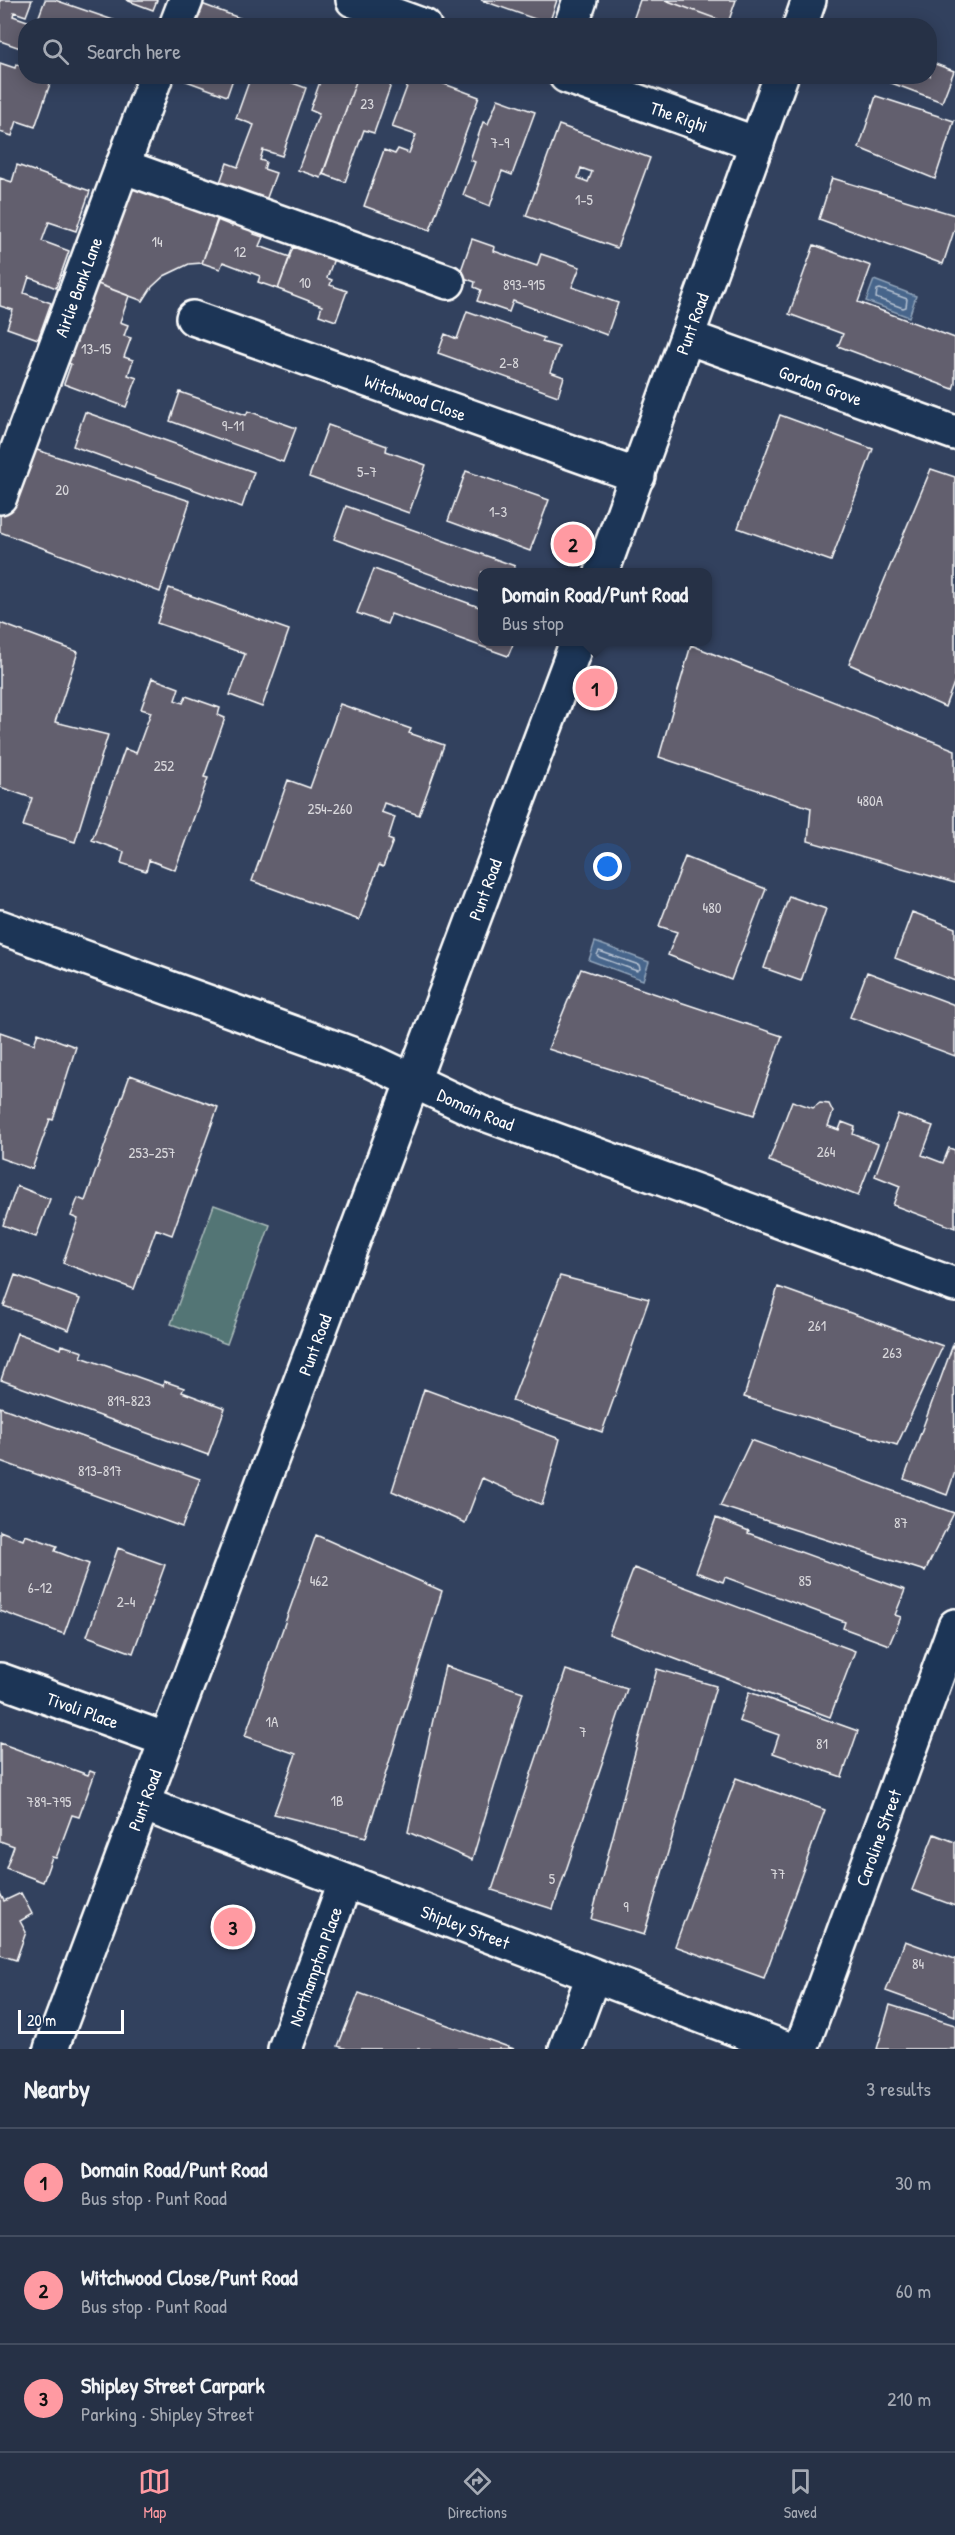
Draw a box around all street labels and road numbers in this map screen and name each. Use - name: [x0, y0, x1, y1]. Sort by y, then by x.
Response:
- street label: The Righi: [647, 95, 711, 138]
- street label: Airlie Bank Lane: [48, 233, 108, 341]
- street label: Punt Road: [669, 289, 714, 358]
- street label: Gordon Grove: [776, 359, 866, 411]
- street label: Witchwood Close: [361, 367, 470, 426]
- street label: Punt Road: [462, 855, 507, 924]
- street label: Domain Road: [434, 1082, 518, 1136]
- street label: Punt Road: [291, 1310, 337, 1379]
- street label: Tivoli Place: [43, 1685, 122, 1734]
- street label: Punt Road: [121, 1766, 167, 1834]
- street label: Caroline Street: [849, 1785, 907, 1889]
- street label: Shipley Street: [417, 1898, 514, 1955]
- street label: Northampton Place: [282, 1903, 348, 2029]

